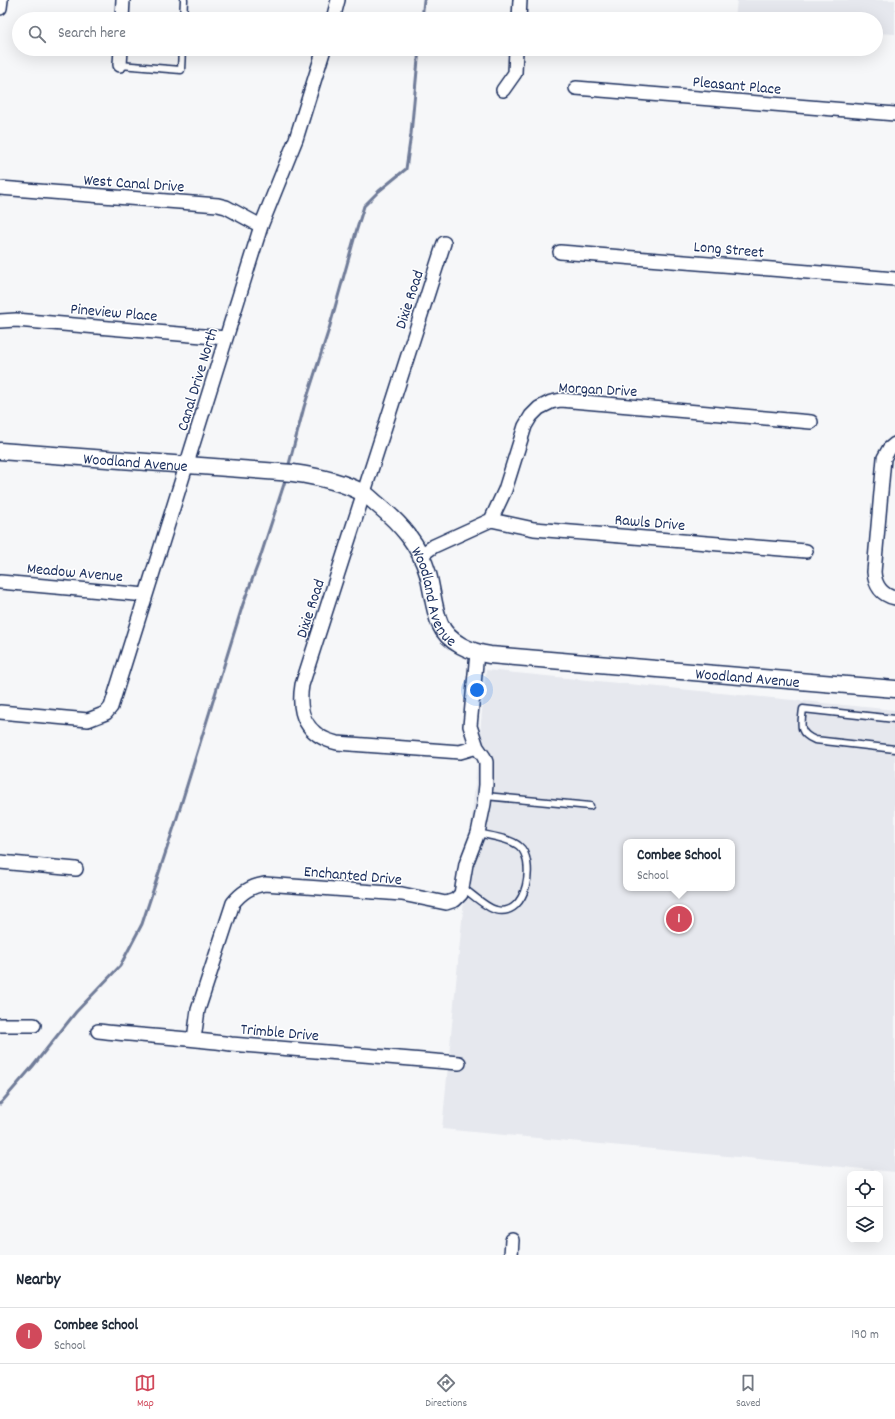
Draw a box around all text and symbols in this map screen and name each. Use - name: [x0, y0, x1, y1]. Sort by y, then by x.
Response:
- search box: [12, 12, 883, 56]
- icon: search: [26, 23, 48, 45]
- text: Search here: [58, 23, 126, 45]
- street label: Pleasant Place: [692, 71, 782, 102]
- street label: West Canal Drive: [83, 169, 185, 199]
- street label: Long Street: [693, 236, 765, 265]
- street label: Dixie Road: [390, 267, 431, 332]
- street label: Pineview Place: [69, 298, 158, 329]
- street label: Canal Drive North: [172, 325, 225, 434]
- street label: Morgan Drive: [558, 377, 638, 404]
- street label: Woodland Avenue: [82, 448, 189, 479]
- street label: Rawls Drive: [614, 509, 686, 538]
- street label: Woodland Avenue: [404, 543, 461, 653]
- street label: Meadow Avenue: [26, 558, 124, 589]
- street label: Dixie Road: [291, 576, 332, 641]
- street label: Woodland Avenue: [694, 663, 801, 695]
- your location: [467, 680, 487, 700]
- popup: [623, 839, 735, 891]
- text: Combee School: [637, 845, 721, 867]
- street label: Enchanted Drive: [303, 861, 403, 892]
- text: School: [637, 867, 669, 886]
- pin: 1: [666, 904, 692, 934]
- street label: Trimble Drive: [240, 1019, 320, 1048]
- map controls: [847, 1171, 883, 1243]
- button: locate: [847, 1171, 883, 1207]
- button: layers: [847, 1207, 883, 1243]
- text: Nearby: [16, 1269, 60, 1293]
- text: Combee School: [54, 1315, 138, 1337]
- text: 1: [28, 1326, 30, 1345]
- text: 190 m: [851, 1326, 879, 1345]
- text: School: [54, 1337, 86, 1356]
- tab: Map: [134, 1372, 156, 1412]
- tab: Directions: [425, 1372, 467, 1412]
- tab: Saved: [736, 1372, 761, 1412]

